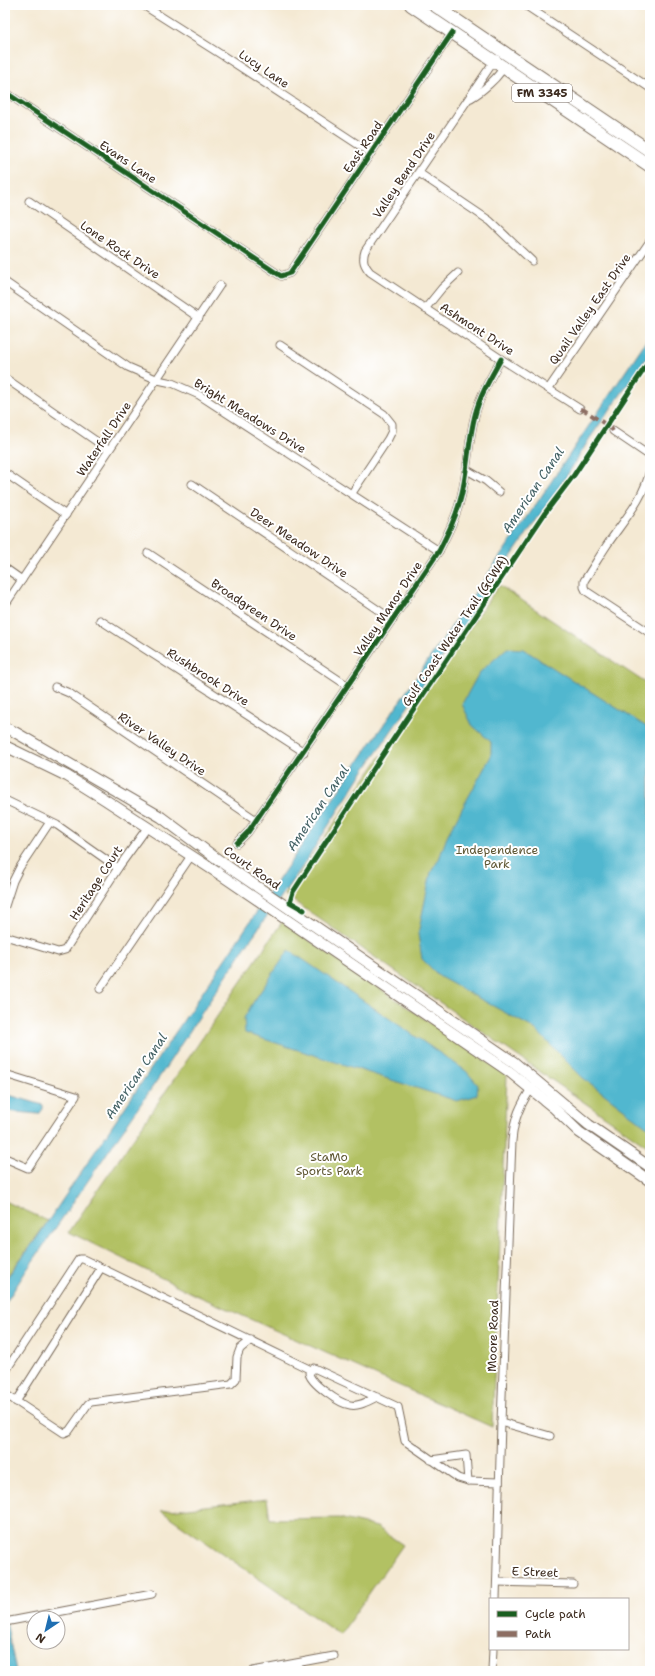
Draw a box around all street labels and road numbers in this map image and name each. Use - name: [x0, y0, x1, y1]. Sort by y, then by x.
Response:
- street label: Lucy Lane: [236, 46, 293, 92]
- road number: FM 3345: [512, 84, 572, 102]
- street label: East Road: [340, 117, 387, 176]
- street label: Valley Bend Drive: [369, 128, 439, 221]
- street label: Evans Lane: [96, 137, 160, 187]
- street label: Lone Rock Drive: [77, 217, 163, 283]
- street label: Quail Valley East Drive: [545, 250, 635, 368]
- street label: Ashmont Drive: [437, 299, 517, 359]
- street label: Bright Meadows Drive: [191, 375, 309, 457]
- street label: Waterfall Drive: [73, 398, 135, 480]
- street label: Deer Meadow Drive: [247, 504, 351, 582]
- street label: Gulf Coast Water Trail (GCWA): [399, 553, 512, 709]
- street label: Valley Manor Drive: [350, 558, 426, 660]
- street label: Broadgreen Drive: [208, 575, 300, 645]
- street label: Rushbrook Drive: [164, 644, 252, 710]
- street label: River Valley Drive: [115, 709, 209, 779]
- street label: Heritage Court: [66, 843, 126, 923]
- street label: Court Road: [220, 843, 284, 894]
- street label: Moore Road: [484, 1299, 502, 1372]
- street label: E Street: [511, 1563, 559, 1581]

